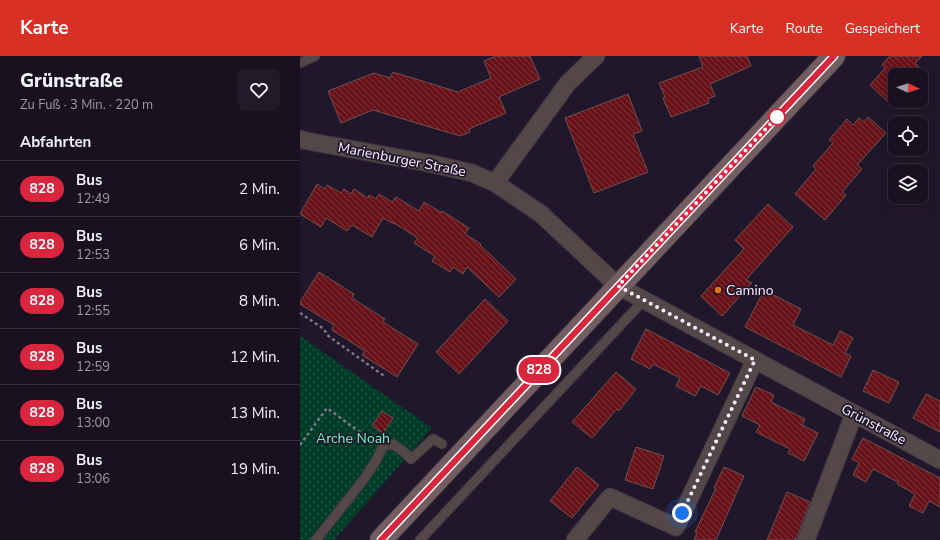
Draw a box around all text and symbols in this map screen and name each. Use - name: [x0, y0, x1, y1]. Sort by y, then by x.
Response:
- text: Karte: [20, 15, 69, 41]
- text: Karte: [730, 19, 764, 38]
- text: Route: [786, 19, 823, 38]
- text: Gespeichert: [845, 19, 920, 38]
- text: Grünstraße: [20, 68, 123, 94]
- north arrow: [888, 68, 928, 108]
- map controls: [888, 68, 928, 204]
- button: heart: [238, 69, 280, 111]
- text: Zu Fuß · 3 Min. · 220 m: [20, 96, 153, 114]
- unlabelled marker: [768, 108, 786, 126]
- button: locate: [888, 116, 928, 156]
- text: Abfahrten: [20, 132, 91, 152]
- street label: Marienburger Straße: [336, 138, 468, 181]
- button: layers: [888, 164, 928, 204]
- text: Bus: [76, 170, 102, 190]
- text: 828: [29, 179, 55, 198]
- text: 2 Min.: [239, 179, 280, 199]
- text: 12:49: [76, 190, 110, 208]
- text: Bus: [76, 226, 102, 246]
- text: 828: [29, 235, 55, 254]
- text: 6 Min.: [239, 235, 280, 255]
- text: 12:53: [76, 246, 110, 264]
- place label: Camino: [726, 281, 774, 300]
- text: Bus: [76, 282, 102, 302]
- marker: Camino: [713, 285, 723, 295]
- text: 828: [29, 291, 55, 310]
- text: 8 Min.: [239, 291, 280, 311]
- text: 12:55: [76, 302, 110, 320]
- text: Bus: [76, 338, 102, 358]
- text: 828: [29, 347, 55, 366]
- text: 12 Min.: [230, 347, 280, 367]
- line badge: 828: [516, 357, 562, 383]
- text: 12:59: [76, 358, 110, 376]
- text: 828: [526, 360, 552, 379]
- text: Bus: [76, 394, 102, 414]
- street label: Grünstraße: [838, 399, 910, 449]
- text: 828: [29, 403, 55, 422]
- text: 13 Min.: [230, 403, 280, 423]
- text: 13:00: [76, 414, 110, 432]
- park label: Arche Noah: [316, 429, 390, 448]
- text: Bus: [76, 450, 102, 470]
- text: 828: [29, 459, 55, 478]
- text: 19 Min.: [230, 459, 280, 479]
- text: 13:06: [76, 470, 110, 488]
- your location: [672, 503, 692, 523]

